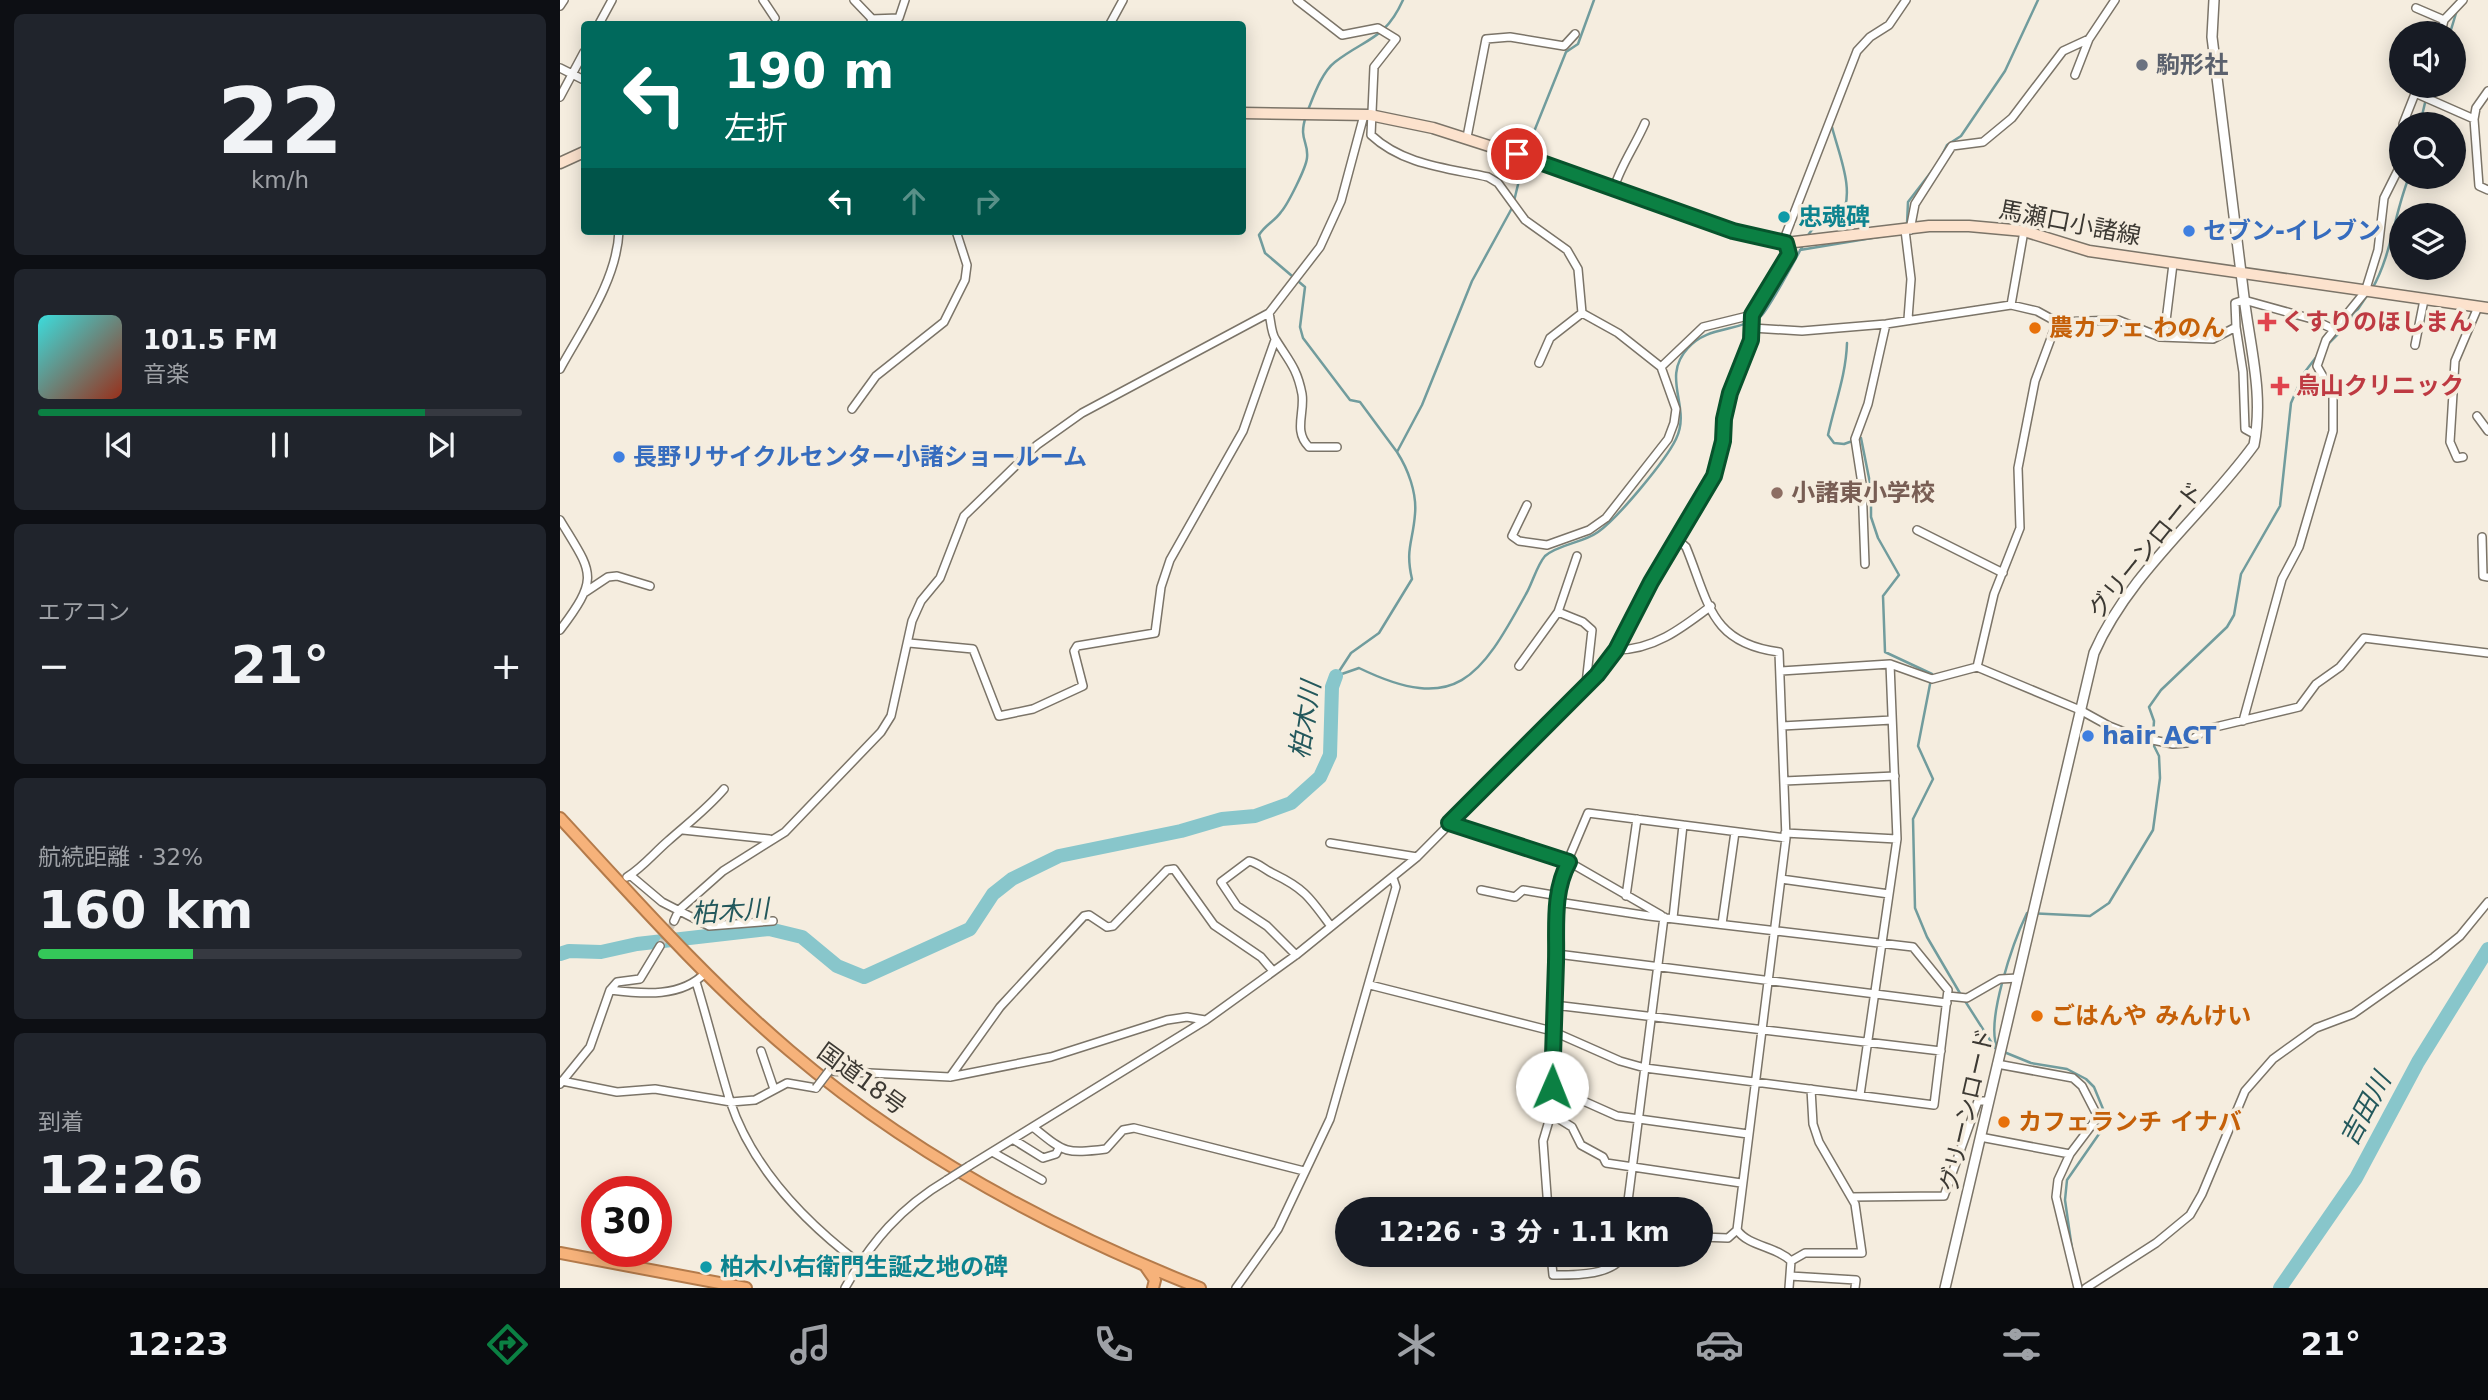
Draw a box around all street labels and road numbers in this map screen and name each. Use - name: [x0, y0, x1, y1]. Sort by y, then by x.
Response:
- street label: 馬瀬口小諸線: [1997, 196, 2143, 250]
- street label: グリーンロード: [2083, 476, 2209, 624]
- street label: グリーンロード: [1935, 1026, 1999, 1194]
- street label: 国道18号: [812, 1038, 912, 1120]

